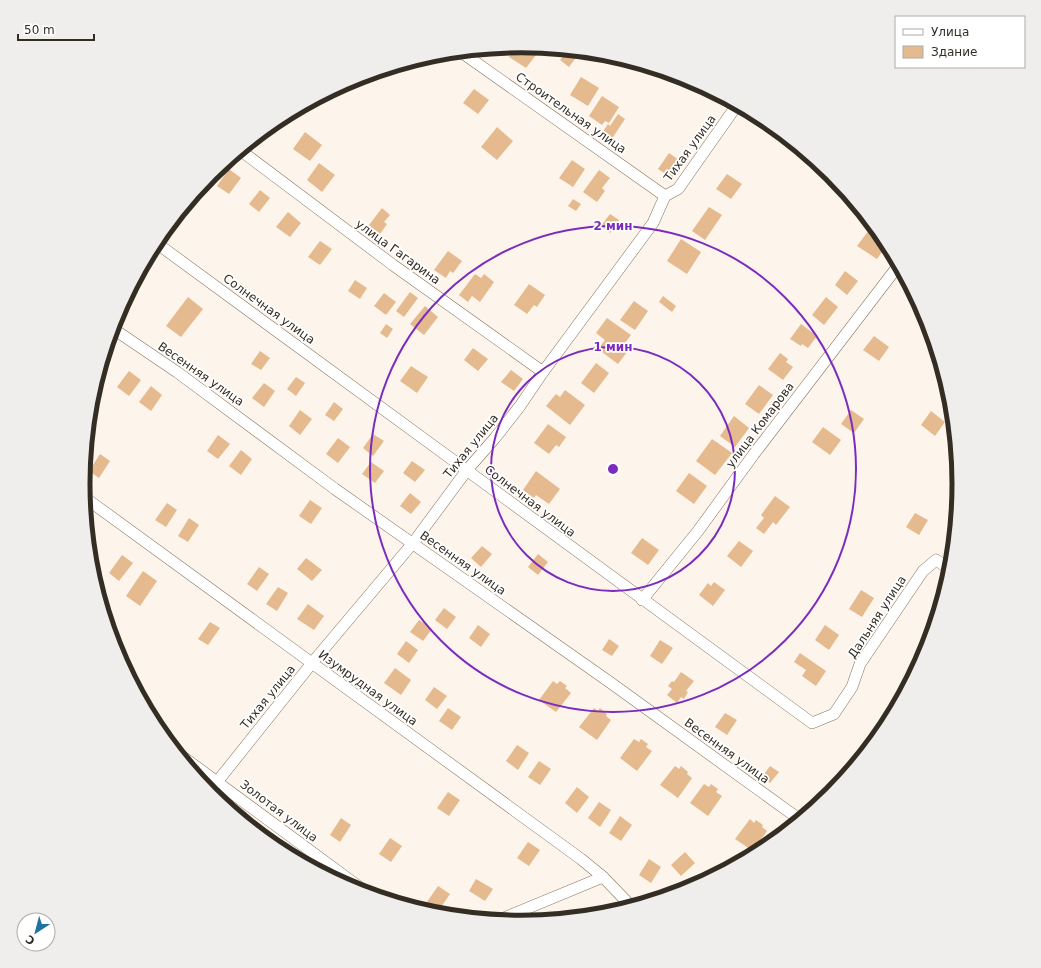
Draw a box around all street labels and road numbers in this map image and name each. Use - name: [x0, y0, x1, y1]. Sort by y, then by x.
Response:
- street label: Строительная улица: [513, 70, 629, 156]
- street label: Тихая улица: [661, 112, 719, 185]
- street label: улица Гагарина: [353, 217, 443, 287]
- street label: Солнечная улица: [220, 271, 318, 347]
- street label: Весенняя улица: [155, 339, 247, 409]
- street label: улица Комарова: [723, 379, 797, 471]
- street label: Тихая улица: [440, 411, 501, 482]
- street label: Солнечная улица: [482, 462, 578, 540]
- street label: Весенняя улица: [417, 528, 509, 598]
- street label: Дальняя улица: [845, 573, 909, 661]
- street label: Изумрудная улица: [316, 647, 420, 729]
- street label: Тихая улица: [237, 662, 298, 733]
- street label: Весенняя улица: [682, 715, 772, 787]
- street label: Золотая улица: [237, 777, 321, 845]

